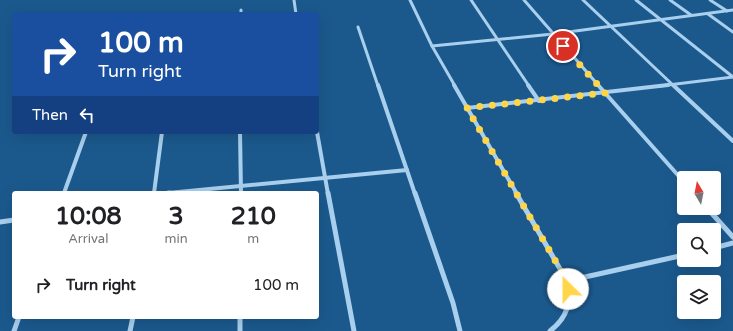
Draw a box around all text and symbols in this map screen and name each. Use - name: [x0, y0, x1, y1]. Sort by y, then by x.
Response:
- text: 100 m: [98, 26, 184, 60]
- icon: right: [32, 28, 84, 80]
- pin: [546, 29, 580, 63]
- icon: arrive: [552, 35, 574, 57]
- text: Turn right: [98, 60, 182, 82]
- icon: left: [76, 104, 98, 126]
- text: Then: [32, 106, 68, 124]
- north arrow: [677, 171, 721, 215]
- map controls: [677, 171, 721, 319]
- text: 10:08: [55, 202, 122, 231]
- text: 3: [169, 202, 184, 231]
- text: 210: [231, 202, 276, 231]
- button: search: [677, 223, 721, 267]
- text: Arrival: [68, 231, 108, 247]
- text: min: [165, 231, 188, 247]
- text: m: [247, 231, 259, 247]
- position arrow: [547, 268, 589, 310]
- icon: right: [32, 274, 54, 296]
- button: layers: [677, 275, 721, 319]
- text: Turn right: [66, 276, 136, 294]
- text: 100 m: [253, 276, 299, 294]

